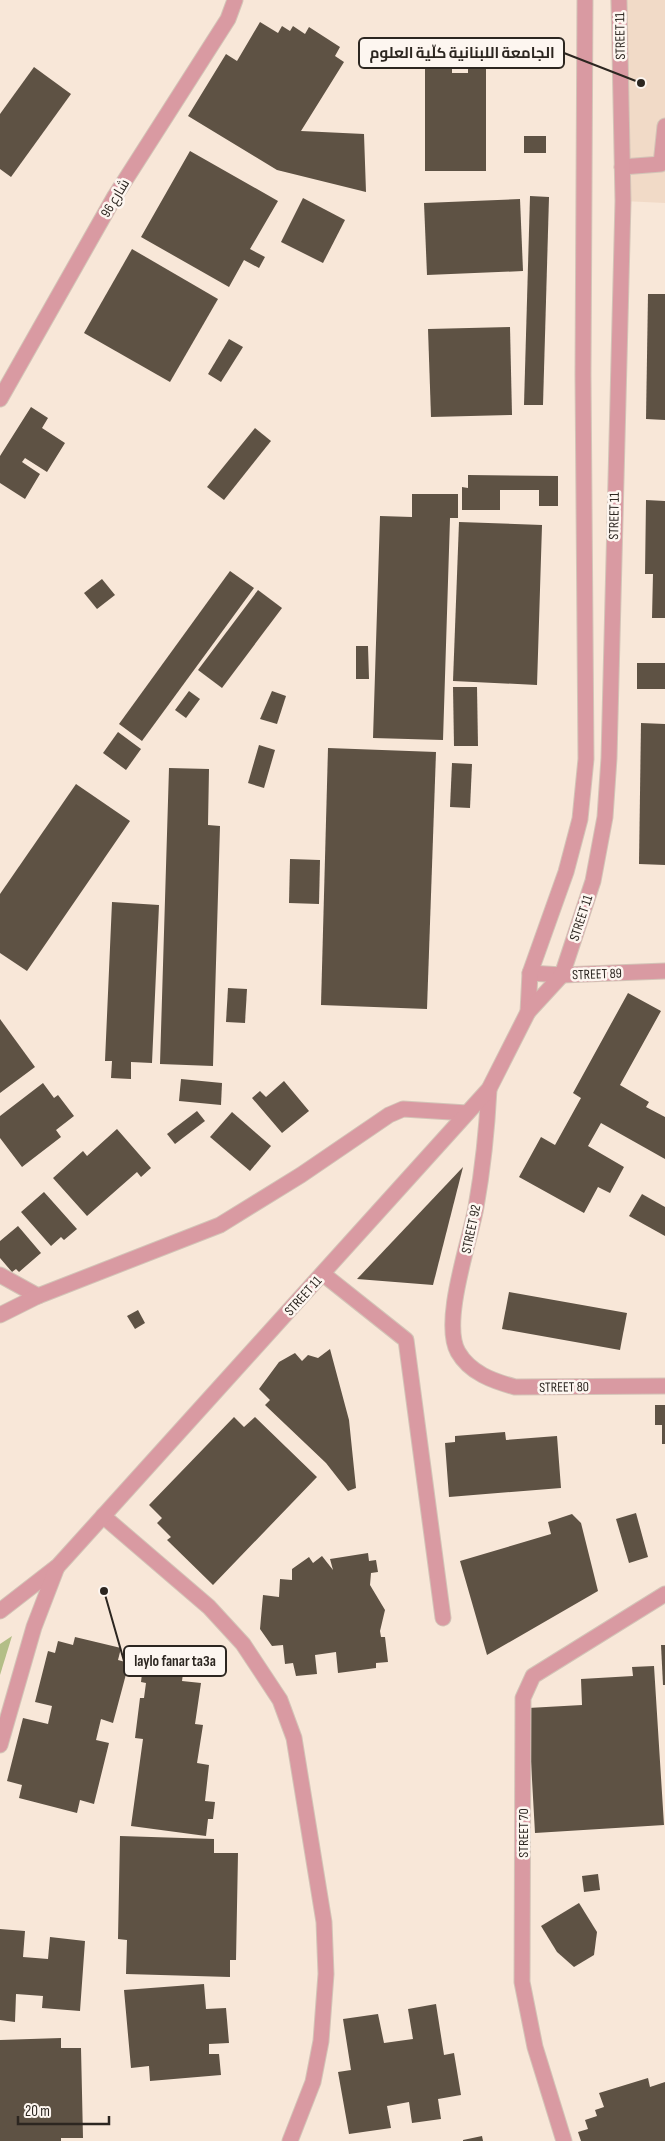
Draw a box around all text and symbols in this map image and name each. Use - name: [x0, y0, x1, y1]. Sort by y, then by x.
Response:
- street label: STREET 11: [611, 12, 629, 60]
- callout: الجامعة اللبنانية كلّية العلوم: [359, 38, 564, 68]
- text: الجامعة اللبنانية كلّية العلوم: [369, 44, 555, 63]
- street label: شارع 96: [97, 176, 133, 220]
- street label: STREET 11: [605, 492, 623, 540]
- street label: STREET 11: [566, 893, 596, 943]
- street label: STREET 89: [572, 965, 622, 983]
- street label: STREET 92: [458, 1203, 485, 1255]
- street label: STREET 11: [281, 1273, 325, 1319]
- street label: STREET 80: [539, 1378, 589, 1396]
- callout: laylo fanar ta3a: [124, 1646, 226, 1676]
- text: laylo fanar ta3a: [134, 1652, 216, 1671]
- street label: STREET 70: [515, 1808, 532, 1858]
- scale bar: [18, 2094, 109, 2126]
- text: 20 m: [25, 2102, 50, 2121]

